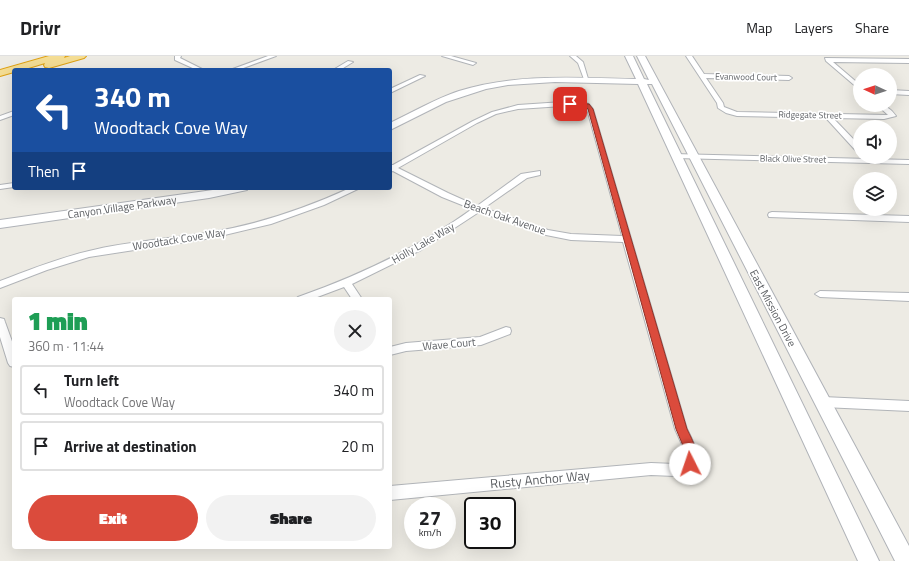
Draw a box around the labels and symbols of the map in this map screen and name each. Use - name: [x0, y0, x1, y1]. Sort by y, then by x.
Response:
- north arrow: [853, 68, 897, 112]
- street label: Evanwood Court: [715, 69, 778, 84]
- pin: [553, 87, 587, 121]
- street label: Ridgegate Street: [778, 107, 843, 122]
- street label: Black Olive Street: [760, 151, 827, 166]
- street label: Canyon Village Parkway: [66, 191, 178, 223]
- street label: Beach Oak Avenue: [462, 195, 549, 239]
- street label: Holly Lake Way: [389, 218, 458, 267]
- street label: Woodtack Cove Way: [131, 224, 227, 254]
- street label: East Mission Drive: [746, 267, 800, 350]
- street label: Wave Court: [422, 334, 476, 354]
- position arrow: [669, 443, 711, 485]
- street label: Rusty Anchor Way: [489, 465, 591, 493]
- speed limit sign: 30: [464, 497, 516, 549]

